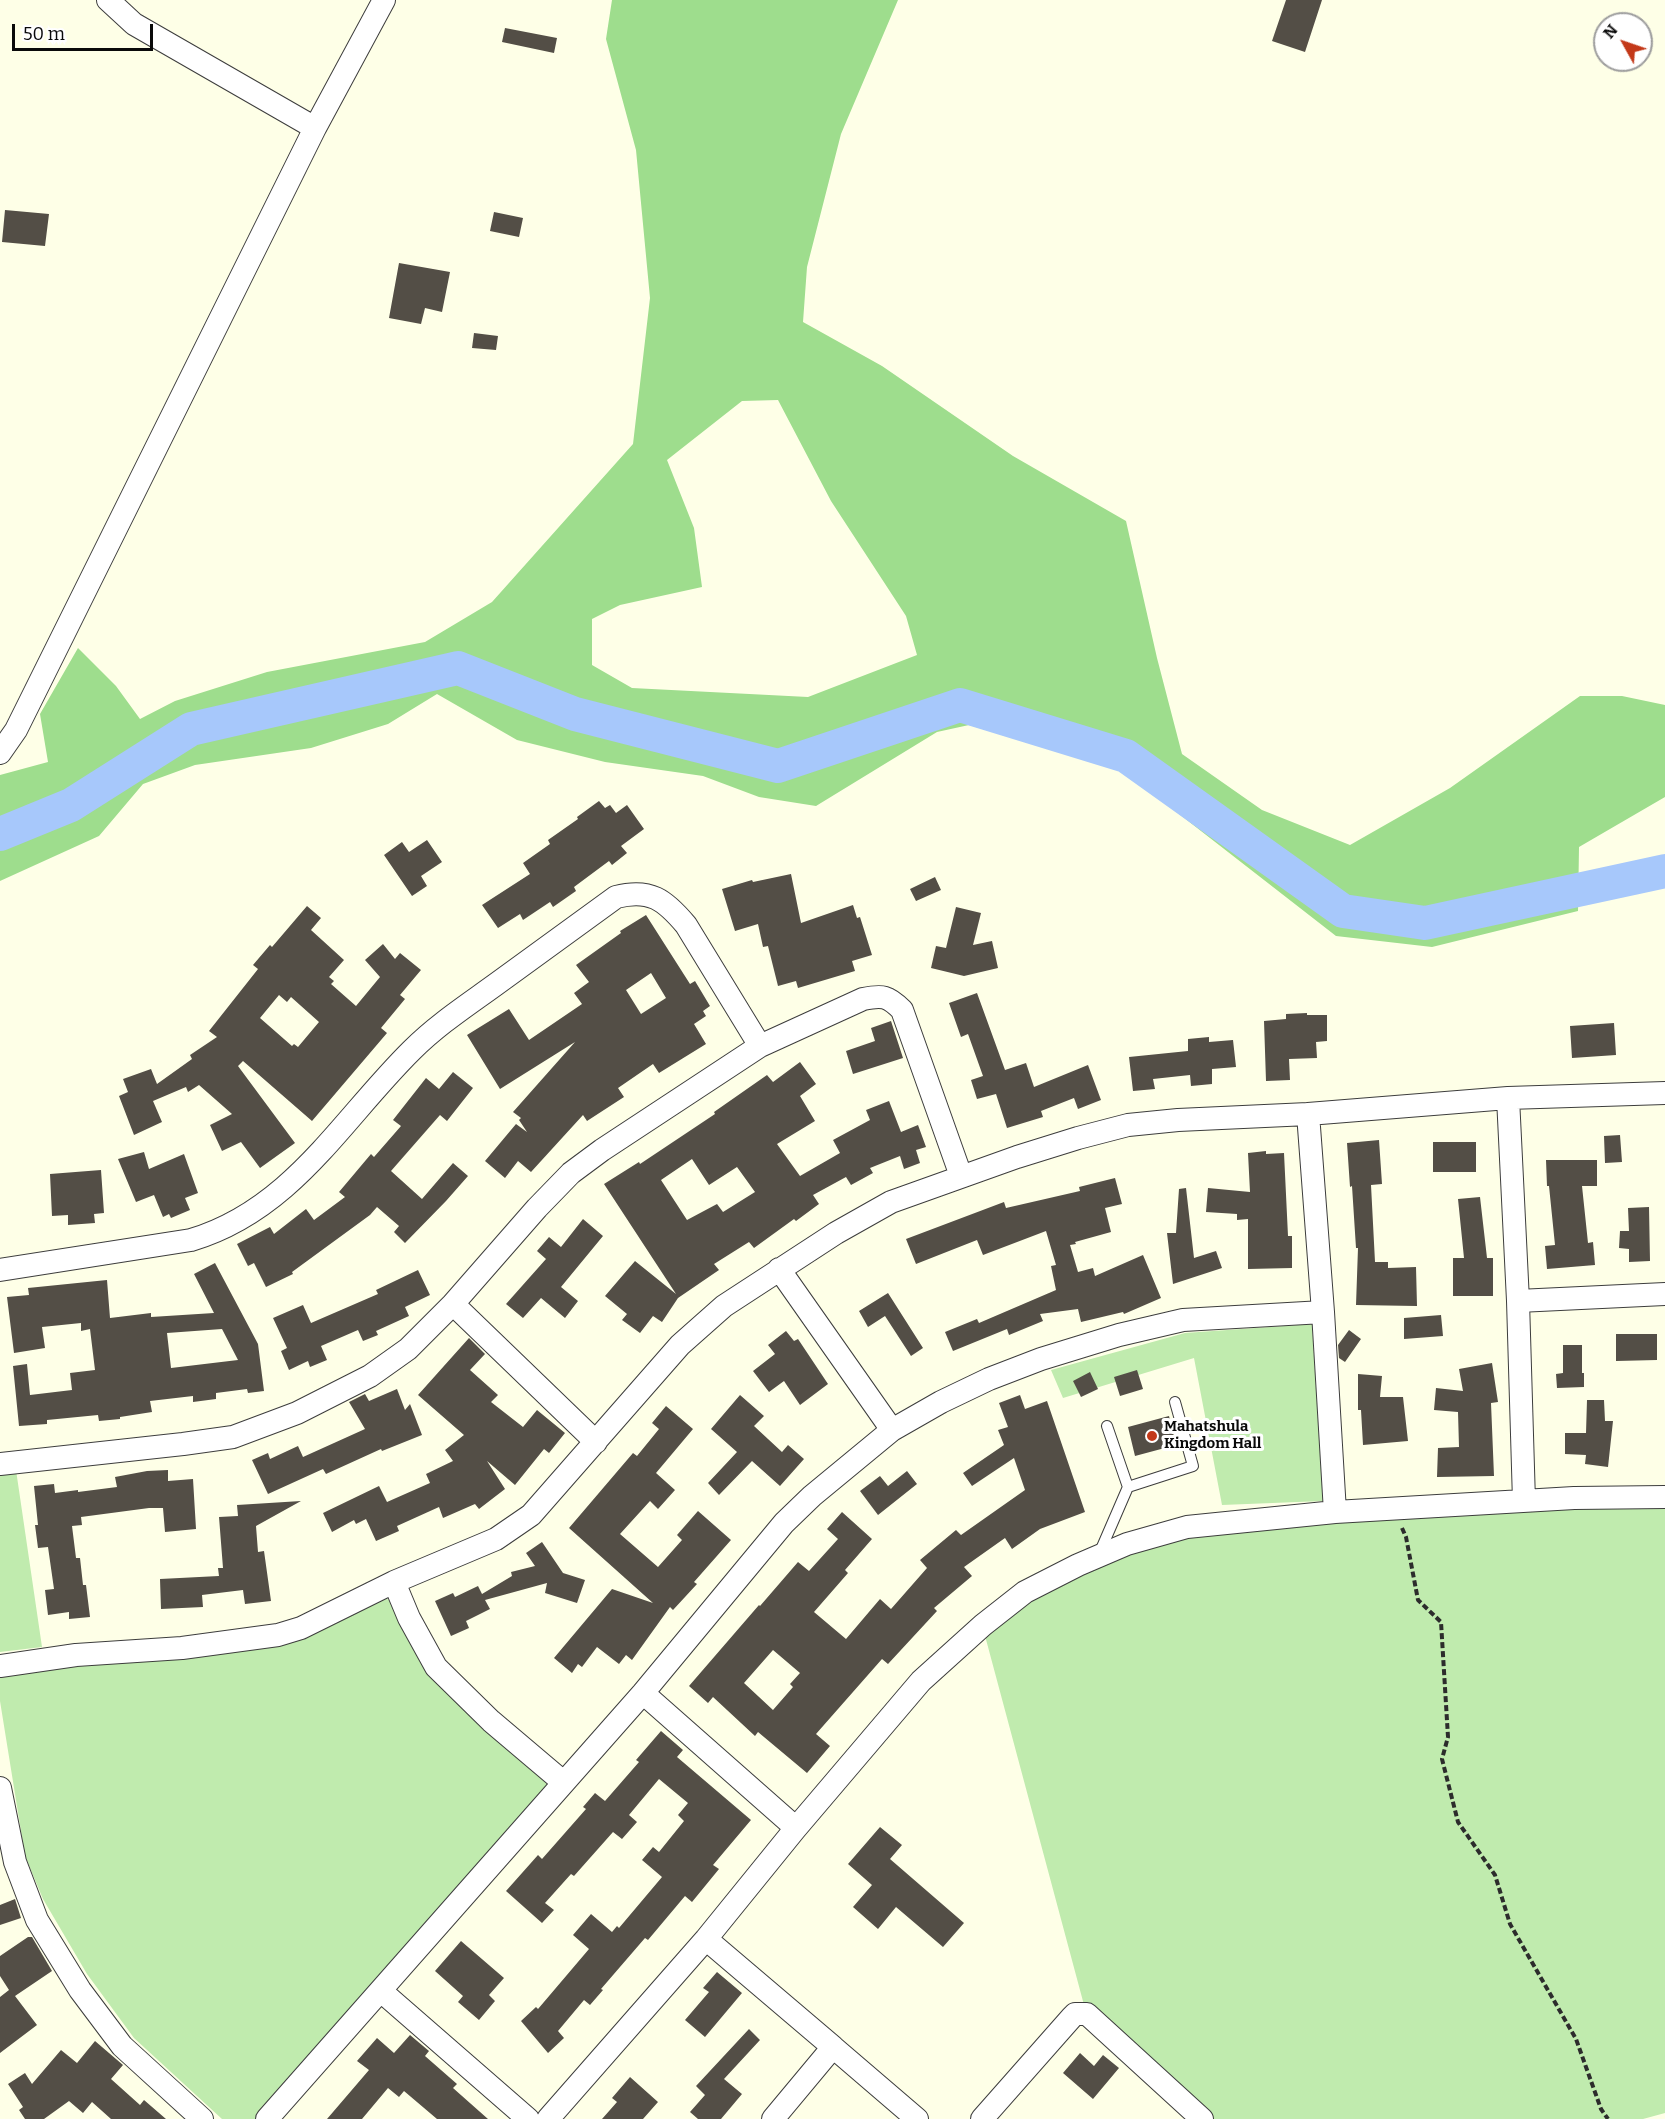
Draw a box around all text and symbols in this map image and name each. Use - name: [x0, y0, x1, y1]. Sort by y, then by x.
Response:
- scale bar: [15, 12, 156, 50]
- north arrow: [1593, 12, 1653, 72]
- text: N: [1599, 21, 1622, 42]
- text: 50 m: [23, 23, 65, 45]
- place label: Mahatshula Kingdom Hall: [1164, 1418, 1261, 1453]
- marker: Mahatshula Kingdom Hall: [1145, 1429, 1159, 1443]

